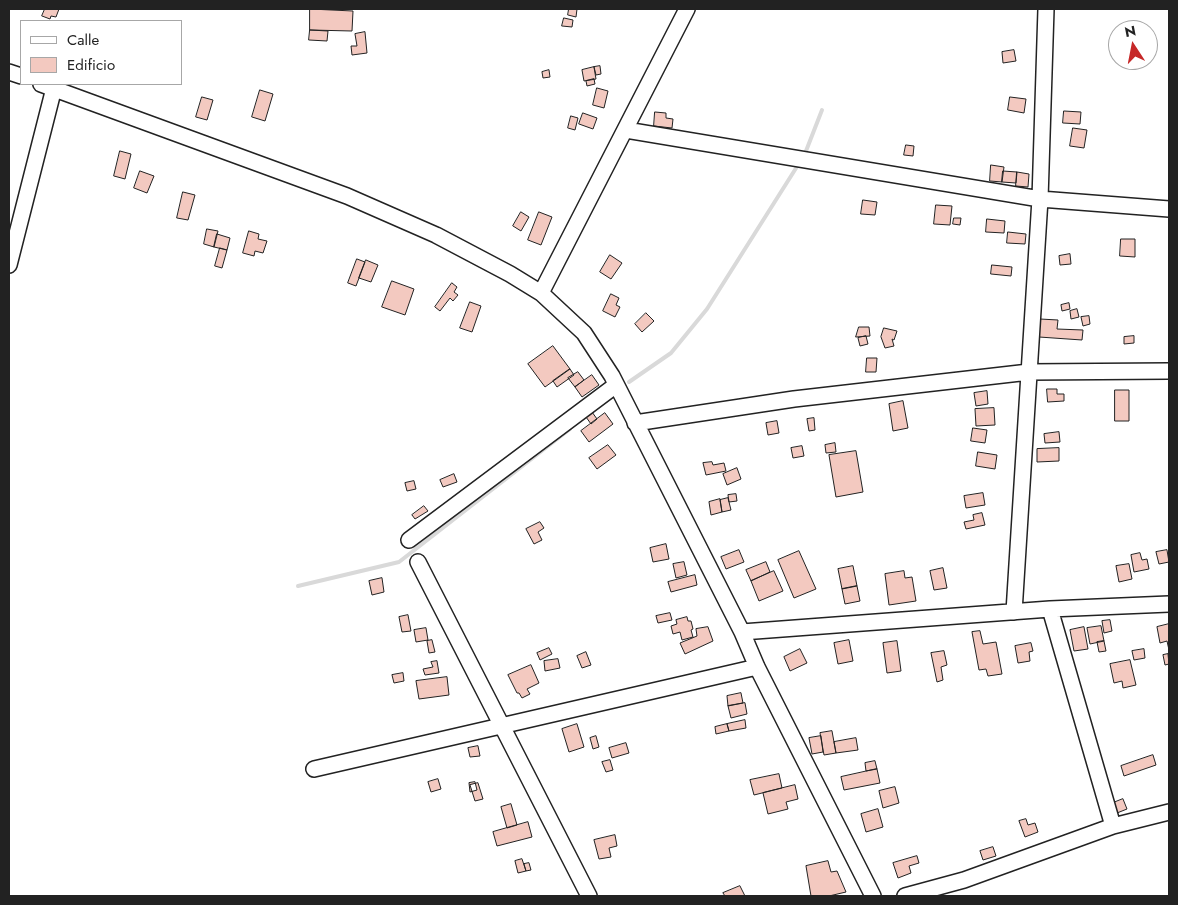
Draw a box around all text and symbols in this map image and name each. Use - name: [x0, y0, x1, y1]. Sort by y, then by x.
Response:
- legend: [20, 20, 182, 85]
- north arrow: [1108, 20, 1158, 70]
- text: N: [1123, 20, 1138, 42]
- text: Calle: [67, 29, 99, 51]
- text: Edificio: [67, 54, 115, 76]

